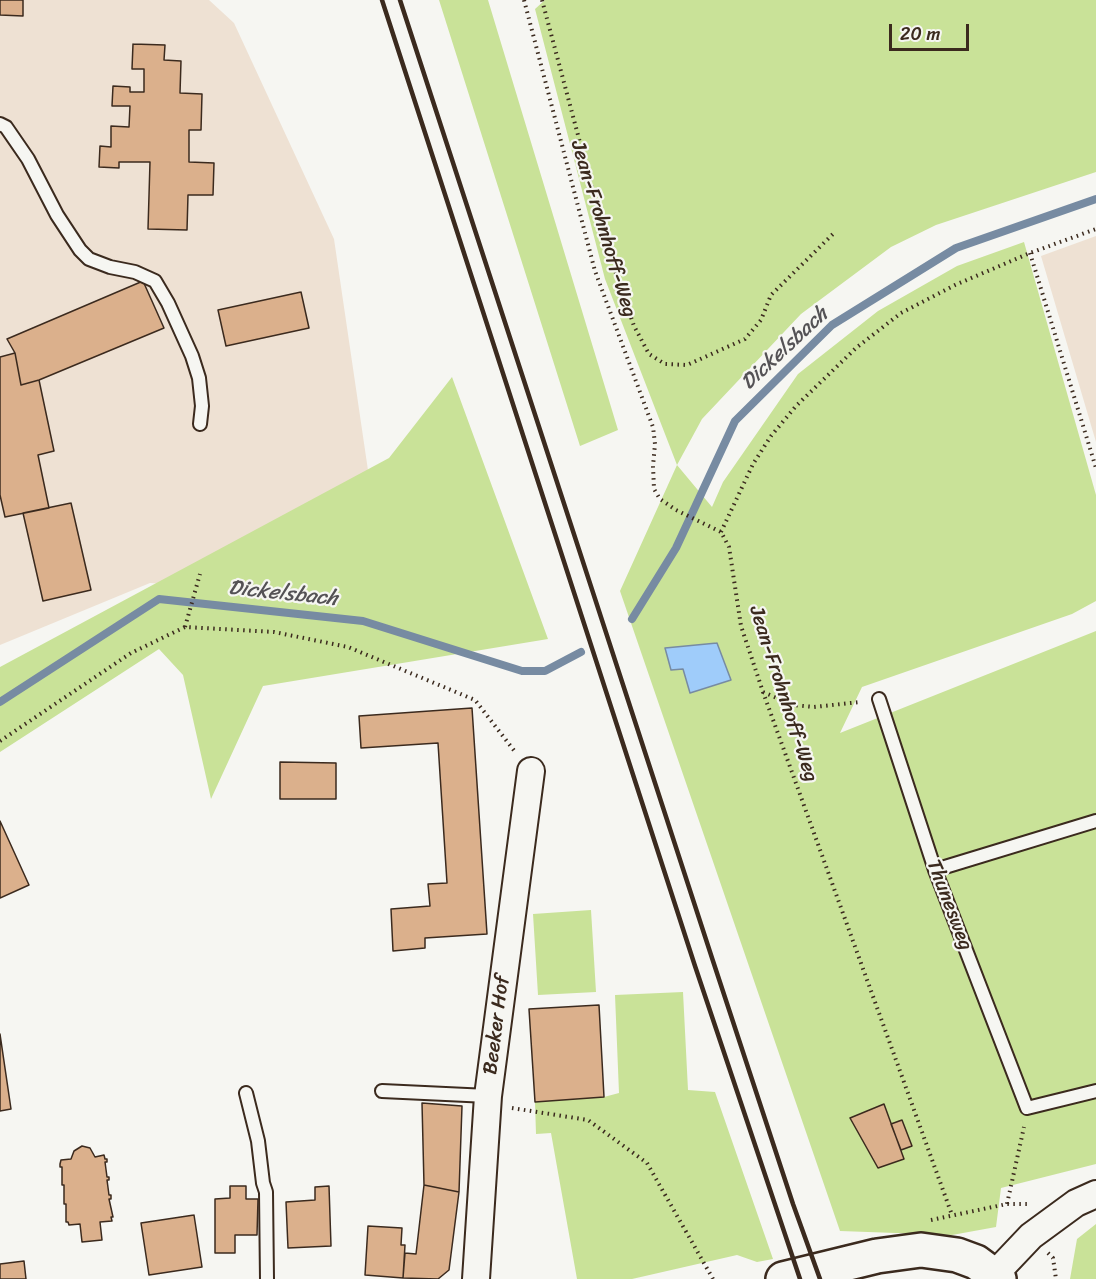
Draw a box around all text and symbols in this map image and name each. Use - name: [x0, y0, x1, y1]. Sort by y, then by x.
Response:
- scale bar: [892, 12, 972, 50]
- text: 20 m: [900, 18, 940, 50]
- street label: Jean-Frohnhoff-Weg: [565, 138, 641, 320]
- water label: Dickelsbach: [736, 302, 834, 396]
- water label: Dickelsbach: [227, 576, 339, 612]
- street label: Jean-Frohnhoff-Weg: [743, 603, 823, 785]
- street label: Thunesweg: [921, 856, 977, 954]
- street label: Beeker Hof: [479, 974, 515, 1076]

